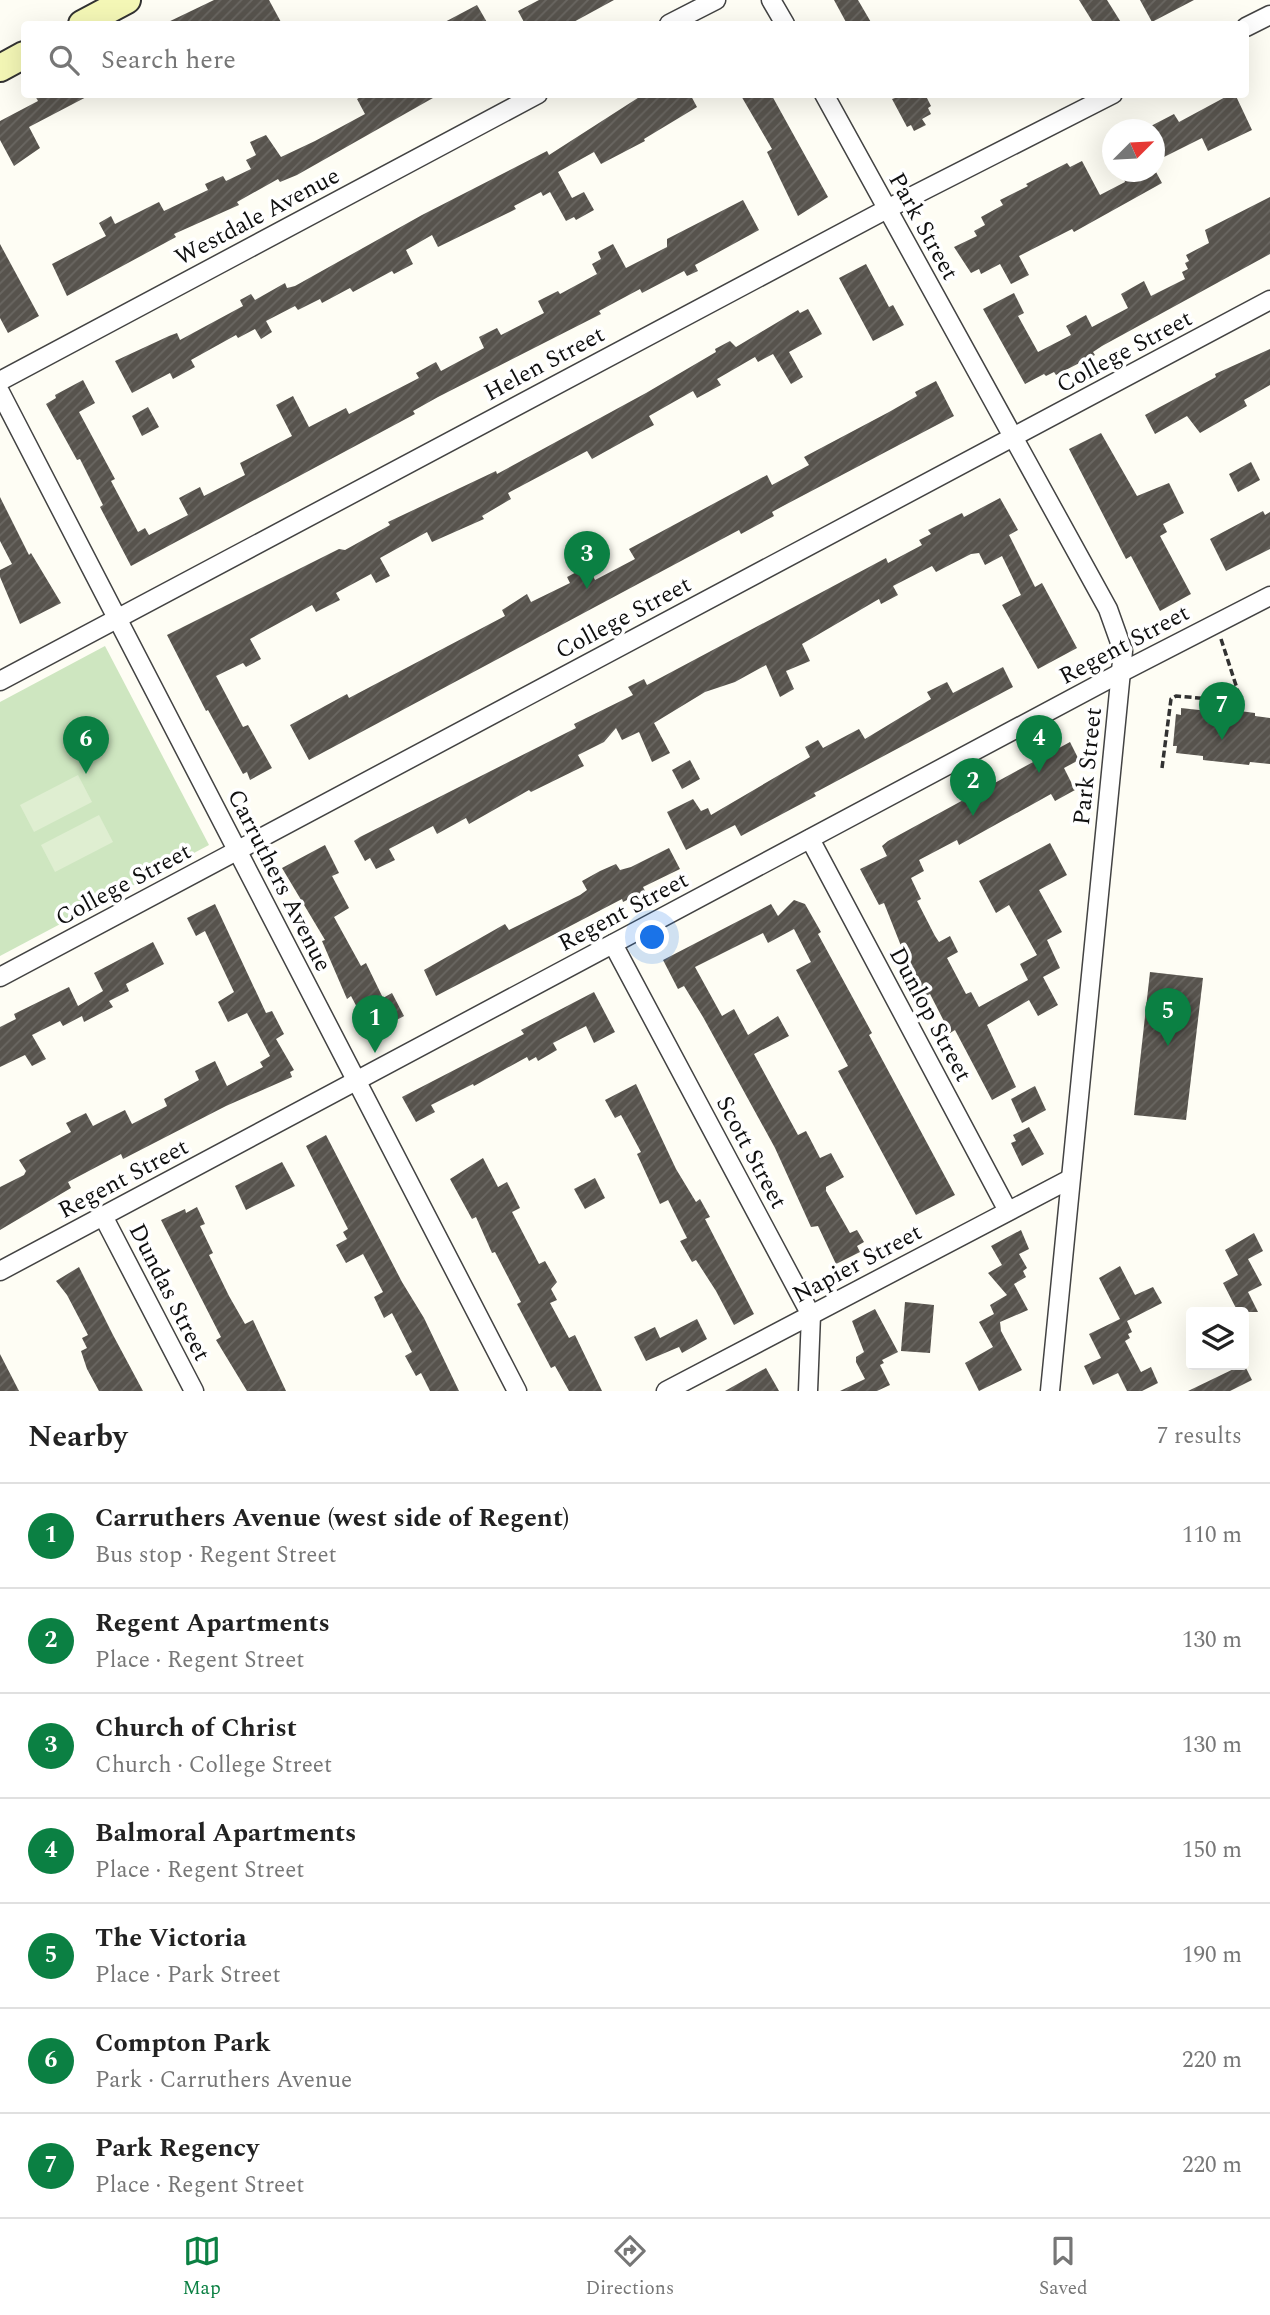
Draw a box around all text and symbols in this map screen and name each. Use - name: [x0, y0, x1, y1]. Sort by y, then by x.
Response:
- search box: [21, 21, 1249, 98]
- text: Search here: [101, 40, 236, 80]
- icon: search: [45, 41, 83, 79]
- north arrow: [1102, 119, 1165, 182]
- street label: Westdale Avenue: [169, 158, 346, 276]
- street label: Park Street: [879, 166, 968, 287]
- street label: College Street: [1050, 301, 1199, 403]
- street label: Helen Street: [477, 317, 611, 411]
- pin: 3: [564, 531, 610, 589]
- street label: College Street: [549, 567, 698, 669]
- street label: Regent Street: [1053, 595, 1196, 694]
- pin: 7: [1199, 682, 1245, 740]
- street label: Park Street: [1064, 705, 1112, 827]
- pin: 4: [1016, 715, 1062, 773]
- pin: 6: [63, 716, 109, 774]
- pin: 2: [950, 758, 996, 816]
- street label: Carruthers Avenue: [217, 783, 341, 978]
- street label: College Street: [49, 834, 198, 936]
- street label: Regent Street: [552, 862, 695, 961]
- your location: [635, 920, 669, 954]
- street label: Dunlop Street: [879, 940, 981, 1089]
- pin: 5: [1145, 988, 1191, 1046]
- pin: 1: [352, 995, 398, 1053]
- street label: Scott Street: [706, 1089, 796, 1216]
- street label: Regent Street: [52, 1129, 195, 1228]
- street label: Napier Street: [786, 1215, 929, 1313]
- street label: Dundas Street: [119, 1217, 219, 1368]
- map controls: [1186, 1307, 1249, 1370]
- button: layers: [1186, 1307, 1249, 1370]
- text: Nearby: [28, 1414, 127, 1460]
- text: 7 results: [1157, 1419, 1242, 1454]
- text: Carruthers Avenue (west side of Regent): [95, 1498, 569, 1538]
- text: 1: [45, 1518, 57, 1553]
- text: 110 m: [1182, 1518, 1242, 1553]
- text: Bus stop · Regent Street: [95, 1538, 337, 1573]
- text: Regent Apartments: [95, 1603, 330, 1643]
- text: 2: [45, 1623, 57, 1658]
- text: 130 m: [1182, 1623, 1242, 1658]
- text: Place · Regent Street: [95, 1643, 305, 1678]
- text: Church of Christ: [95, 1708, 297, 1748]
- text: 3: [45, 1728, 57, 1763]
- text: 130 m: [1182, 1728, 1242, 1763]
- text: Church · College Street: [95, 1748, 332, 1783]
- text: Balmoral Apartments: [95, 1813, 356, 1853]
- text: 4: [45, 1833, 57, 1868]
- text: 150 m: [1182, 1833, 1242, 1868]
- text: Place · Regent Street: [95, 1853, 305, 1888]
- text: The Victoria: [95, 1918, 247, 1958]
- text: 5: [45, 1938, 57, 1973]
- text: 190 m: [1182, 1938, 1242, 1973]
- text: Place · Park Street: [95, 1958, 281, 1993]
- text: Compton Park: [95, 2023, 271, 2063]
- text: 6: [45, 2043, 57, 2078]
- text: 220 m: [1182, 2043, 1242, 2078]
- text: Park · Carruthers Avenue: [95, 2063, 352, 2098]
- text: Park Regency: [95, 2128, 259, 2168]
- text: 7: [45, 2148, 57, 2183]
- text: 220 m: [1182, 2148, 1242, 2183]
- text: Place · Regent Street: [95, 2168, 305, 2203]
- tab: Map: [182, 2232, 221, 2303]
- tab: Directions: [585, 2232, 674, 2303]
- tab: Saved: [1039, 2232, 1088, 2303]

